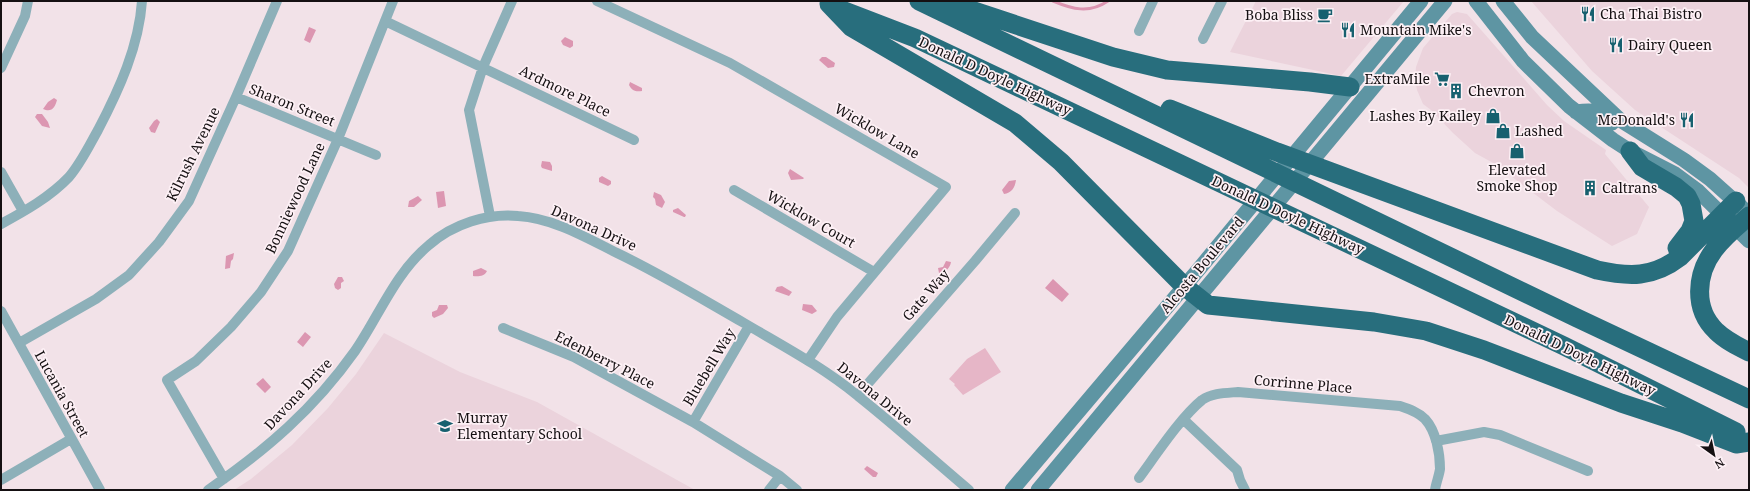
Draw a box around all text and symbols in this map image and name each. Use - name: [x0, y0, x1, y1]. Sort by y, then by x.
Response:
- place label: Cha Thai Bistro: [1600, 4, 1702, 23]
- place label: Boba Bliss: [1245, 5, 1313, 24]
- restaurant icon: Cha Thai Bistro: [1579, 5, 1597, 23]
- cafe icon: Boba Bliss: [1316, 6, 1334, 24]
- place label: Mountain Mike's: [1360, 20, 1472, 39]
- restaurant icon: Mountain Mike's: [1339, 21, 1357, 39]
- street label: Donald D Doyle Highway: [916, 32, 1075, 119]
- place label: Dairy Queen: [1628, 35, 1712, 54]
- restaurant icon: Dairy Queen: [1607, 36, 1625, 54]
- street label: Ardmore Place: [516, 60, 614, 121]
- place label: ExtraMile: [1365, 69, 1430, 88]
- supermarket icon: ExtraMile: [1433, 70, 1451, 88]
- street label: Sharon Street: [247, 79, 338, 130]
- place label: Chevron: [1468, 81, 1525, 100]
- building icon: Chevron: [1447, 82, 1465, 100]
- street label: Wicklow Lane: [831, 98, 923, 163]
- street label: Kilrush Avenue: [161, 103, 224, 204]
- place label: Lashes By Kailey: [1369, 106, 1481, 125]
- shop icon: Lashes By Kailey: [1484, 107, 1502, 125]
- place label: McDonald's: [1597, 110, 1675, 129]
- restaurant icon: McDonald's: [1678, 111, 1696, 129]
- place label: Lashed: [1515, 121, 1563, 140]
- shop icon: Lashed: [1494, 122, 1512, 140]
- street label: Bonniewood Lane: [260, 139, 329, 257]
- shop icon: Elevated Smoke Shop: [1508, 142, 1526, 160]
- place label: Elevated Smoke Shop: [1476, 160, 1558, 195]
- street label: Donald D Doyle Highway: [1209, 171, 1368, 258]
- place label: Caltrans: [1602, 178, 1657, 197]
- building icon: Caltrans: [1581, 179, 1599, 197]
- street label: Wicklow Court: [763, 185, 859, 252]
- street label: Davona Drive: [548, 200, 640, 255]
- street label: Alcosta Boulevard: [1155, 212, 1248, 317]
- street label: Gate Way: [898, 265, 954, 325]
- street label: Donald D Doyle Highway: [1501, 310, 1659, 400]
- street label: Bluebell Way: [678, 324, 739, 409]
- street label: Edenberry Place: [552, 326, 658, 393]
- street label: Lucania Street: [31, 347, 94, 441]
- street label: Davona Drive: [259, 354, 336, 434]
- street label: Davona Drive: [834, 357, 917, 430]
- street label: Corrinne Place: [1253, 370, 1353, 397]
- place label: Murray Elementary School: [457, 408, 583, 443]
- school or university icon: Murray Elementary School: [436, 417, 454, 435]
- north arrow: [1694, 435, 1734, 475]
- text: N: [1712, 455, 1727, 473]

